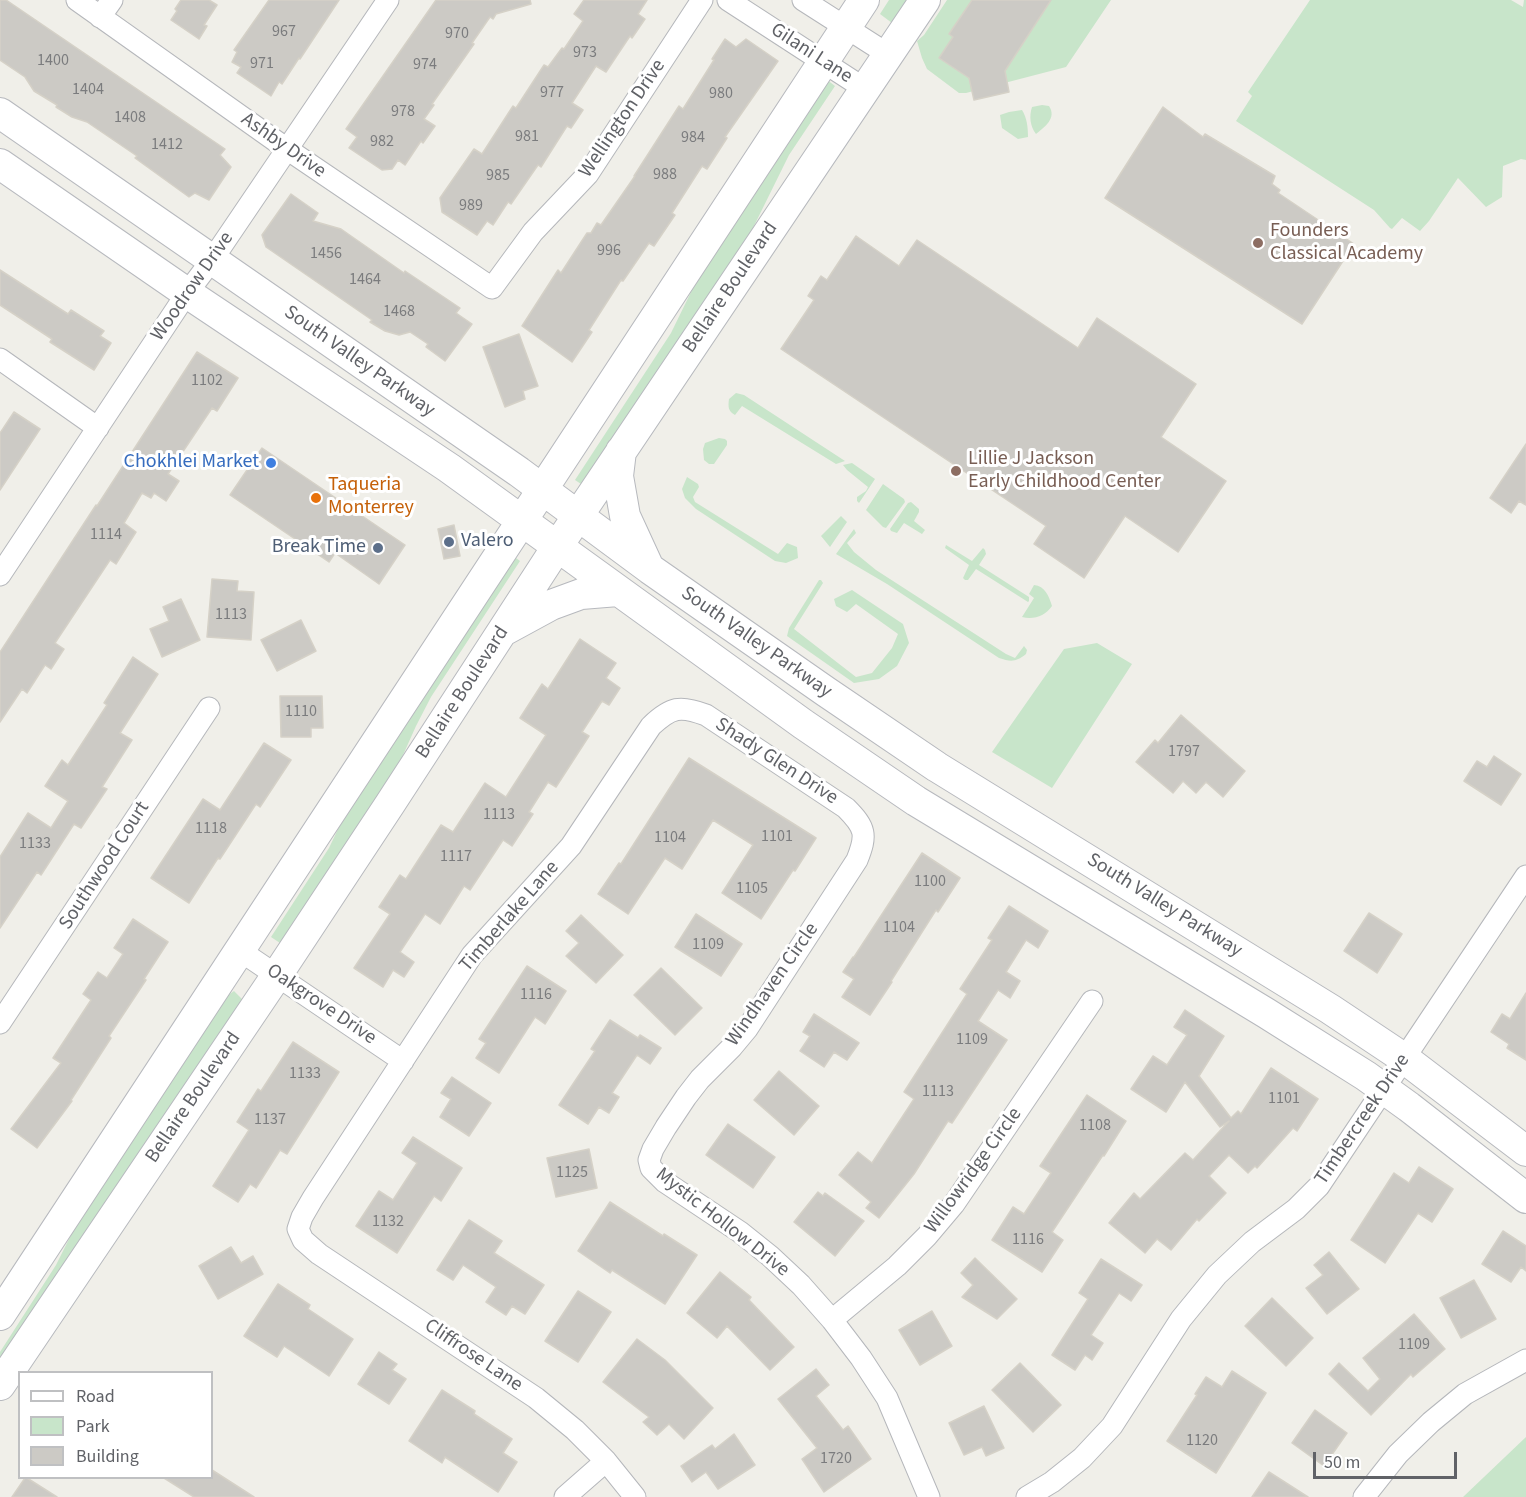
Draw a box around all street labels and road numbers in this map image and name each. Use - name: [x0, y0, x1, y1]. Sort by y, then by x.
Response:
- street label: Gilani Lane: [765, 19, 857, 89]
- street label: Wellington Drive: [575, 55, 671, 183]
- street label: Ashby Drive: [236, 108, 330, 184]
- street label: Bellaire Boulevard: [678, 218, 784, 358]
- street label: Woodrow Drive: [147, 228, 239, 346]
- street label: South Valley Parkway: [279, 301, 439, 423]
- street label: South Valley Parkway: [676, 582, 836, 704]
- street label: Bellaire Boulevard: [411, 622, 515, 764]
- street label: Shady Glen Drive: [710, 713, 842, 811]
- street label: Southwood Court: [55, 797, 155, 935]
- street label: South Valley Parkway: [1082, 849, 1246, 963]
- street label: Timberlake Lane: [455, 857, 565, 977]
- street label: Windhaven Circle: [722, 919, 824, 1051]
- street label: Oakgrove Drive: [262, 959, 380, 1051]
- street label: Bellaire Boulevard: [141, 1028, 247, 1168]
- street label: Timbercreek Drive: [1310, 1050, 1416, 1190]
- street label: Willowridge Circle: [920, 1103, 1028, 1239]
- street label: Mystic Hollow Drive: [650, 1163, 794, 1283]
- street label: Cliffrose Lane: [419, 1314, 527, 1398]

